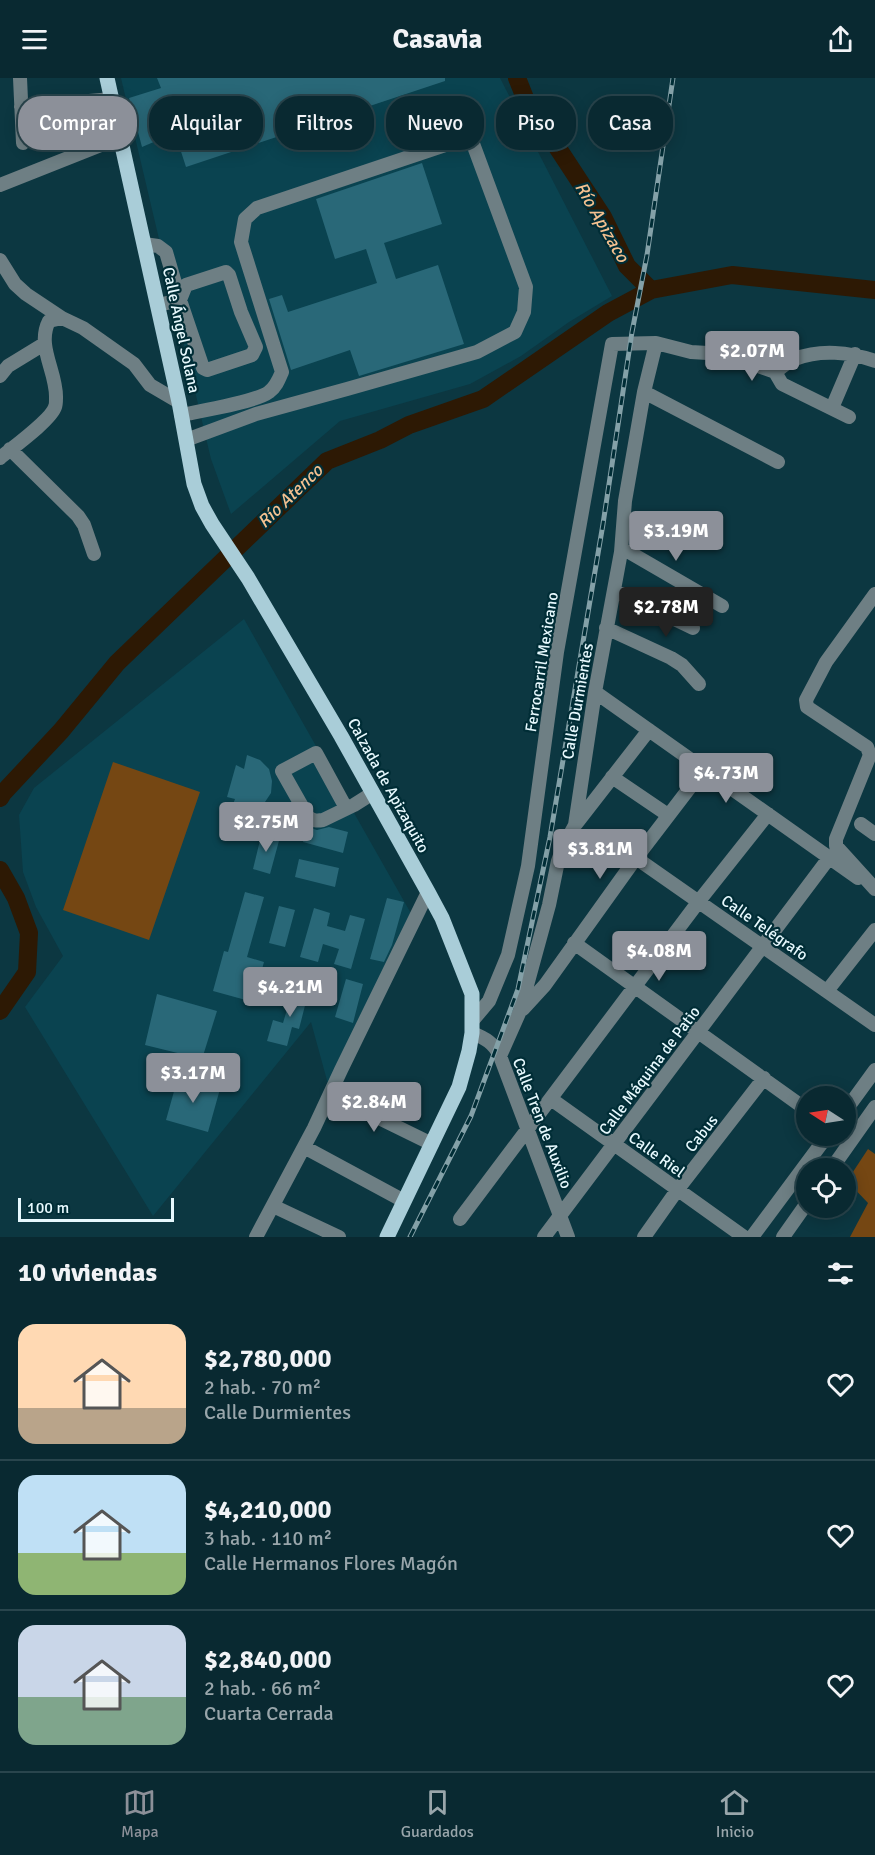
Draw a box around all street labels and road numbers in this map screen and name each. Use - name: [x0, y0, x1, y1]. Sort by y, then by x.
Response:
- street label: Calle Ángel Solana: [158, 265, 204, 395]
- street label: Ferrocarril Mexicano: [521, 591, 563, 734]
- street label: Calle Durmientes: [558, 642, 598, 761]
- street label: Calzada de Apizaquito: [343, 715, 433, 856]
- street label: Calle Telégrafo: [717, 891, 812, 965]
- street label: Calle Máquina de Patio: [595, 1002, 705, 1139]
- street label: Calle Tren de Auxilio: [508, 1055, 576, 1192]
- street label: Cabus: [681, 1111, 723, 1156]
- street label: Calle Riel: [624, 1128, 689, 1182]

